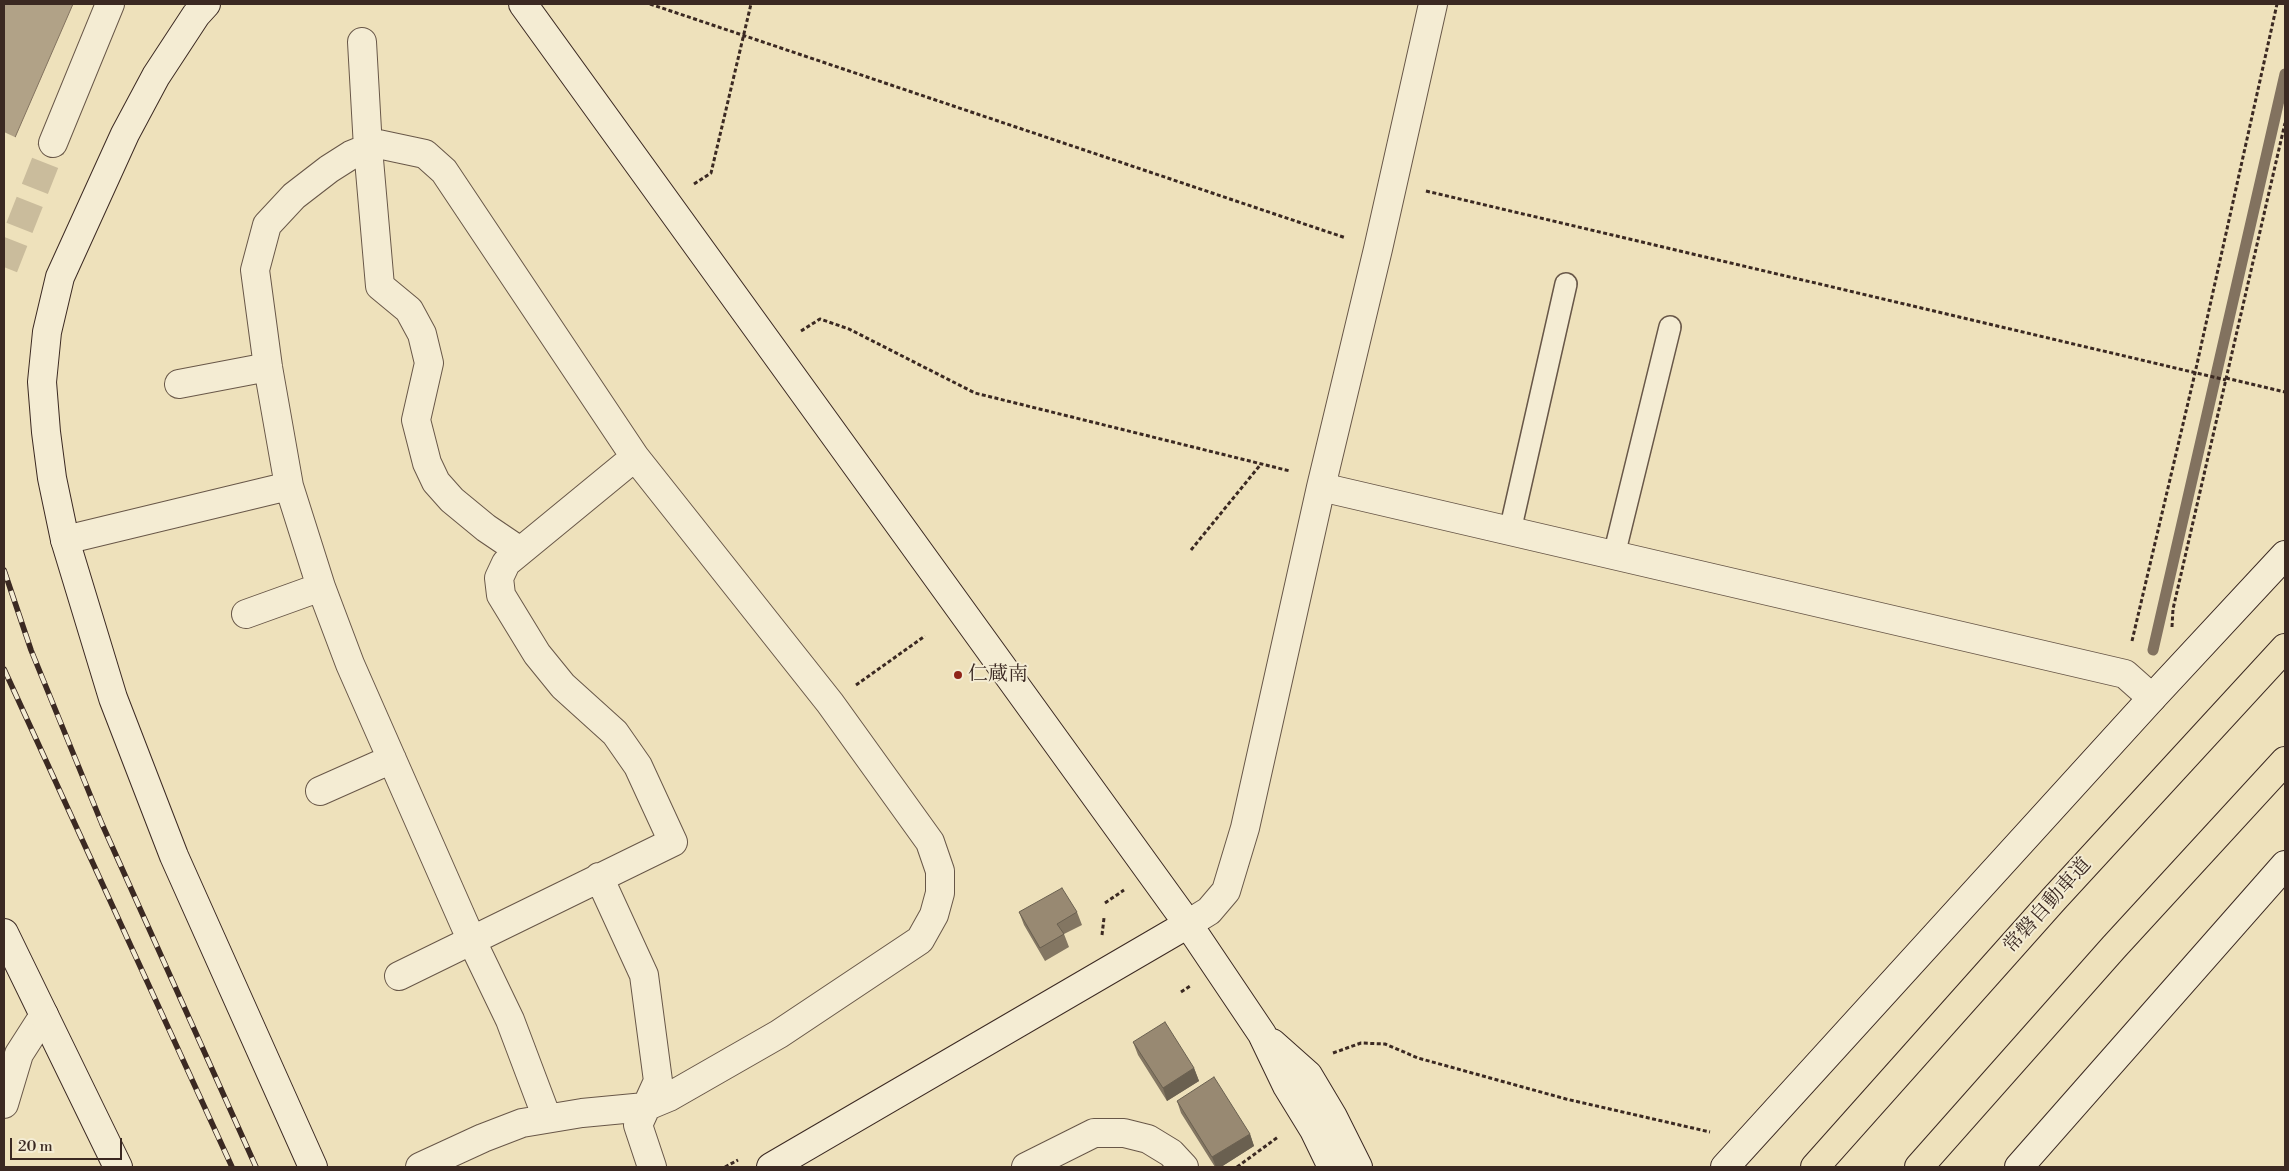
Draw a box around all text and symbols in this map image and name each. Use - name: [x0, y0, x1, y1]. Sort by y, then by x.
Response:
- place label: 仁蔵南: [968, 663, 1028, 687]
- marker: 仁蔵南: [952, 669, 964, 681]
- street label: 常磐自動車道: [1999, 853, 2097, 959]
- scale bar: [12, 1128, 125, 1160]
- text: 20 m: [18, 1137, 53, 1156]

